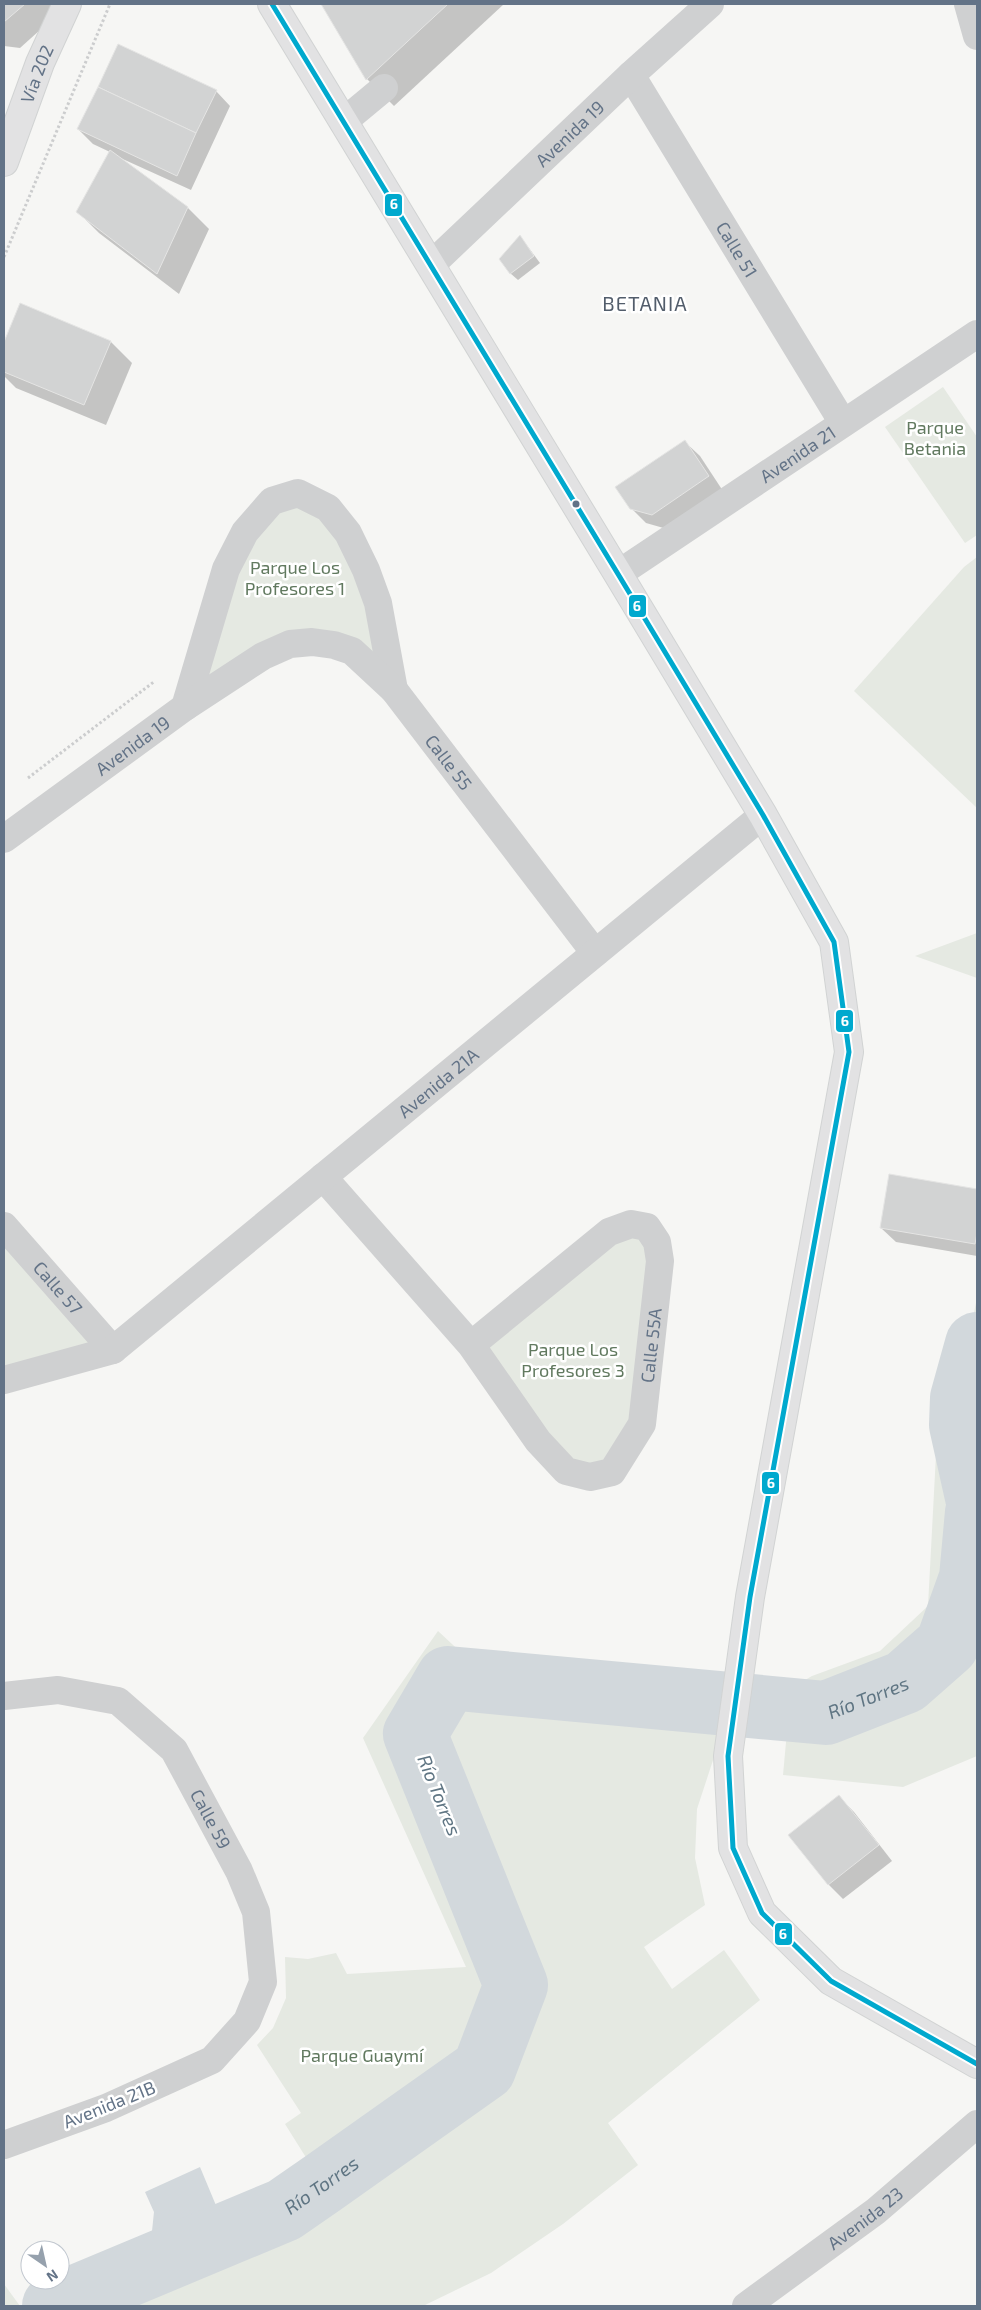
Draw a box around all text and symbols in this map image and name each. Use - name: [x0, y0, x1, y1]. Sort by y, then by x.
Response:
- street label: Vía 202: [15, 41, 58, 106]
- street label: Avenida 19: [531, 96, 608, 171]
- line badge: 6: [384, 193, 403, 217]
- text: 6: [390, 195, 398, 212]
- street label: Calle 51: [712, 217, 762, 281]
- district label: BETANIA: [602, 291, 688, 315]
- park label: Parque Betania: [904, 416, 966, 459]
- street label: Avenida 21: [756, 421, 840, 487]
- unlabelled marker: [571, 499, 581, 509]
- park label: Parque Los Profesores 1: [245, 556, 345, 599]
- line badge: 6: [628, 594, 647, 618]
- text: 6: [633, 597, 641, 614]
- street label: Avenida 19: [91, 711, 174, 780]
- street label: Calle 55: [421, 730, 477, 794]
- line badge: 6: [835, 1009, 854, 1033]
- text: 6: [841, 1012, 849, 1029]
- street label: Avenida 21A: [393, 1042, 483, 1122]
- street label: Calle 57: [29, 1257, 87, 1319]
- street label: Calle 55A: [636, 1306, 666, 1384]
- park label: Parque Los Profesores 3: [521, 1338, 625, 1381]
- line badge: 6: [761, 1471, 780, 1495]
- text: 6: [767, 1474, 775, 1491]
- water label: Río Torres: [824, 1670, 912, 1723]
- water label: Río Torres: [413, 1751, 467, 1839]
- street label: Calle 59: [186, 1785, 236, 1853]
- line badge: 6: [774, 1922, 793, 1946]
- text: 6: [779, 1925, 787, 1942]
- park label: Parque Guaymí: [301, 2044, 424, 2066]
- street label: Avenida 21B: [60, 2076, 158, 2132]
- water label: Río Torres: [279, 2150, 362, 2218]
- street label: Avenida 23: [823, 2182, 907, 2254]
- north arrow: [20, 2240, 70, 2290]
- text: N: [44, 2266, 61, 2286]

